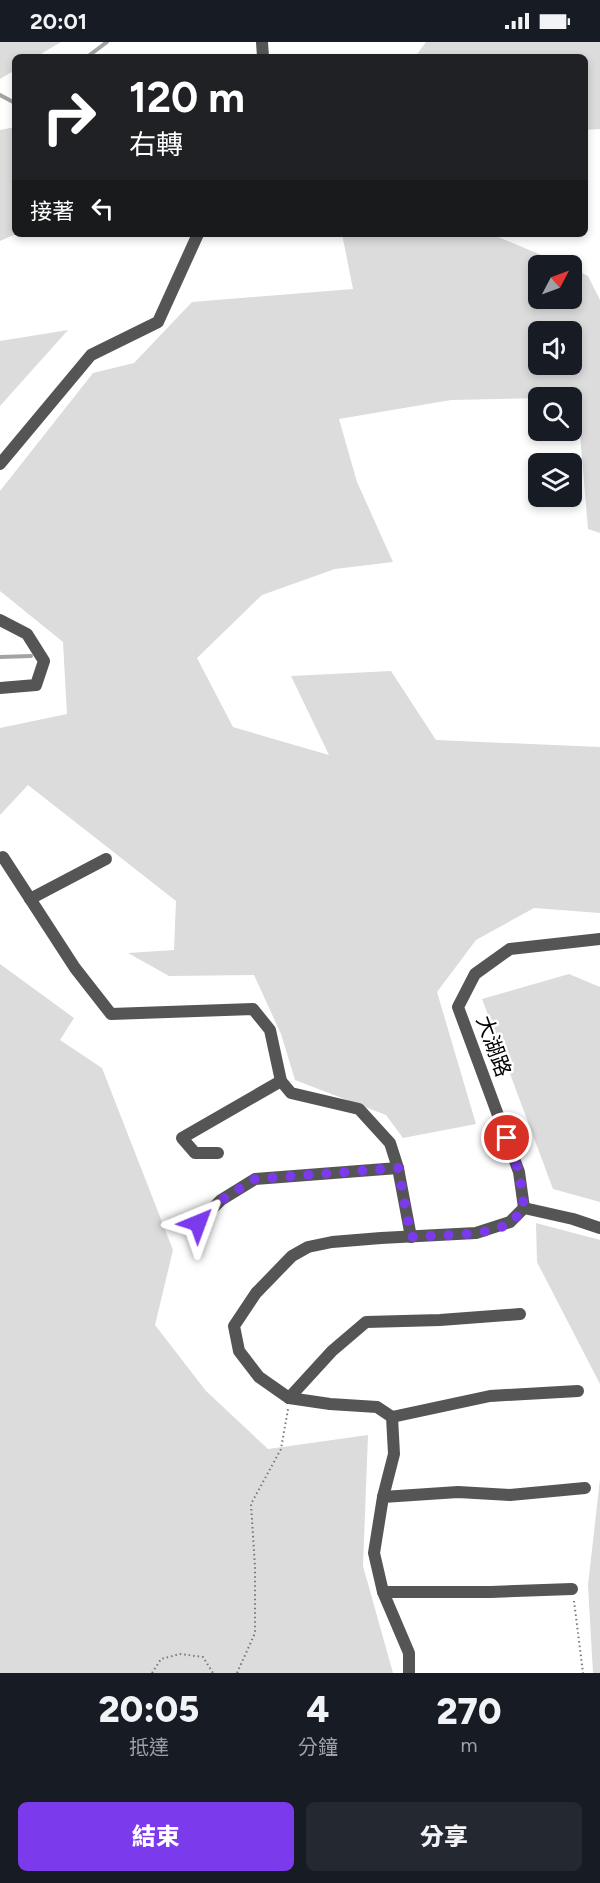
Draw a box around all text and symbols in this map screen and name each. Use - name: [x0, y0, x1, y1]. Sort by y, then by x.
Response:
- text: 20:01: [30, 8, 87, 35]
- text: 120 m: [129, 72, 245, 123]
- icon: right: [30, 78, 108, 156]
- text: 右轉: [129, 128, 183, 161]
- icon: left: [86, 192, 119, 225]
- text: 接著: [30, 198, 74, 225]
- north arrow: [528, 255, 582, 309]
- map controls: [528, 255, 582, 507]
- button: sound: [528, 321, 582, 375]
- button: search: [528, 387, 582, 441]
- button: layers: [528, 453, 582, 507]
- street label: 大湖路: [471, 1012, 517, 1080]
- pin: [481, 1112, 532, 1163]
- icon: arrive: [490, 1121, 523, 1154]
- position arrow: [166, 1191, 230, 1255]
- text: 20:05: [99, 1688, 199, 1731]
- text: 4: [306, 1688, 329, 1731]
- text: 270: [436, 1690, 501, 1733]
- text: m: [460, 1733, 477, 1757]
- text: 抵達: [129, 1735, 169, 1759]
- text: 分鐘: [298, 1735, 338, 1759]
- button: 結束: [18, 1802, 294, 1871]
- button: 分享: [306, 1802, 582, 1871]

